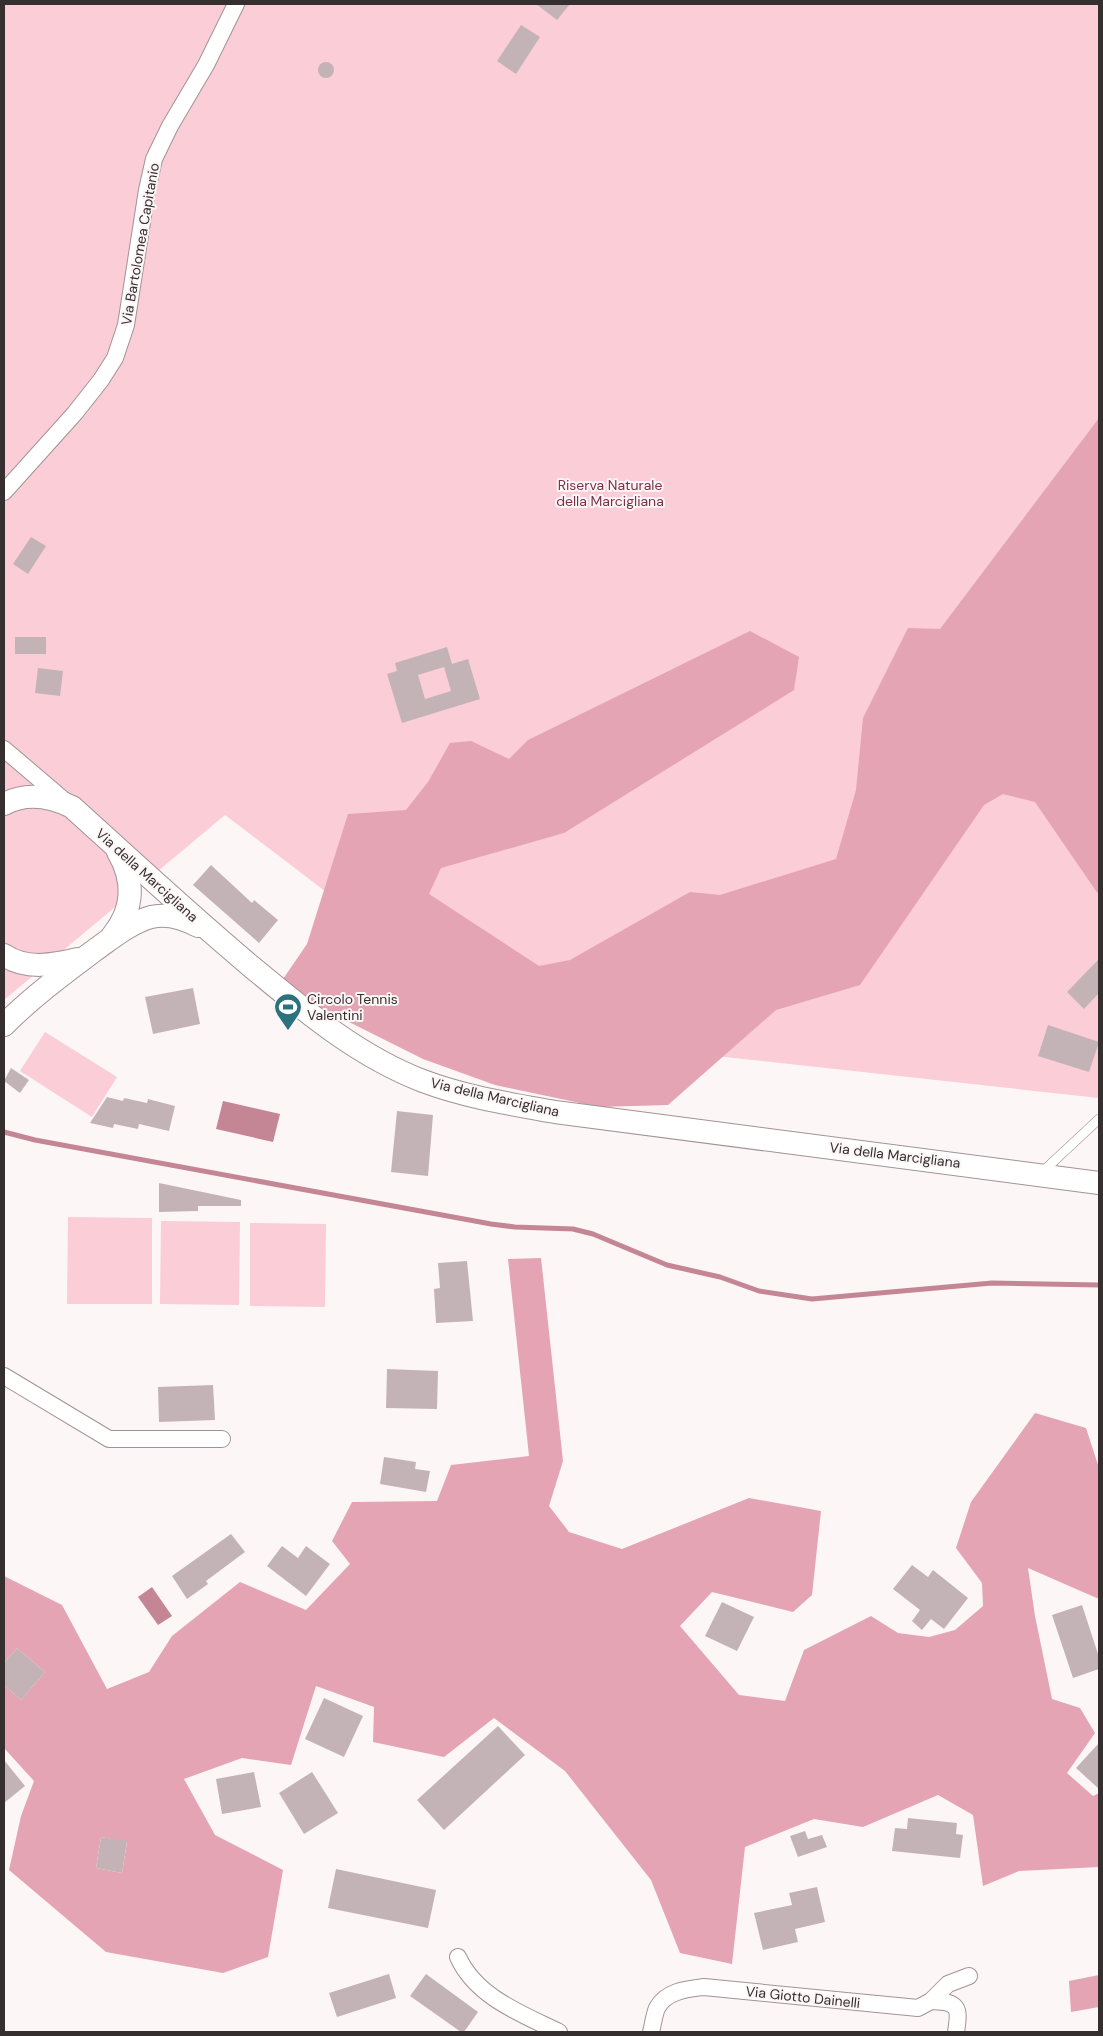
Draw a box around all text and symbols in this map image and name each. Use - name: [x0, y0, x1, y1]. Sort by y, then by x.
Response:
- street label: Via Bartolomea Capitanio: [117, 161, 163, 327]
- park label: Riserva Naturale della Marcigliana: [556, 476, 664, 510]
- street label: Via della Marcigliana: [92, 824, 202, 926]
- place label: Circolo Tennis Valentini: [307, 990, 398, 1024]
- sports icon: Circolo Tennis Valentini: [273, 992, 303, 1031]
- street label: Via della Marcigliana: [429, 1073, 561, 1121]
- street label: Via della Marcigliana: [829, 1138, 961, 1172]
- street label: Via Giotto Dainelli: [745, 1982, 861, 2012]

